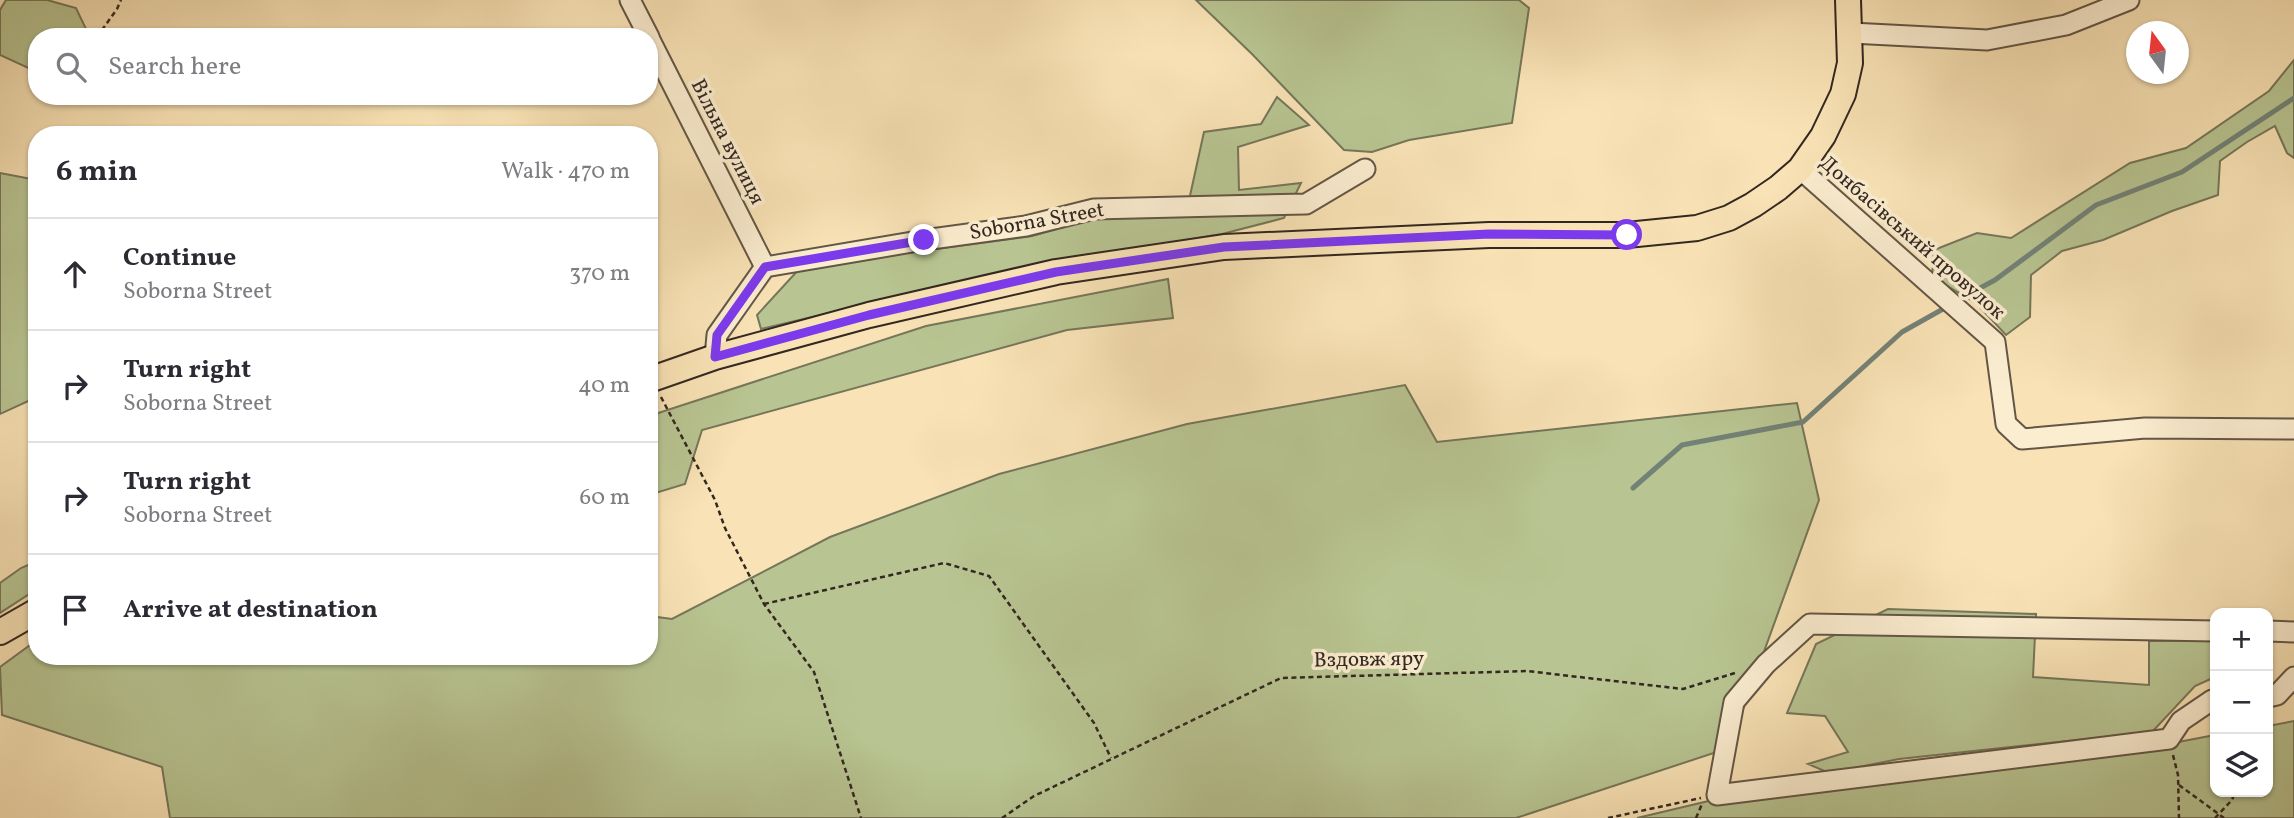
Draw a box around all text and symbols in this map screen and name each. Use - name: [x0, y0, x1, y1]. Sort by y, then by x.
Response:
- north arrow: [2126, 21, 2189, 84]
- search box: [28, 28, 658, 105]
- icon: search: [52, 48, 90, 86]
- text: Search here: [108, 49, 241, 85]
- street label: Вільна вулиця: [683, 74, 771, 210]
- street label: Донбасівський провулок: [1813, 149, 2011, 327]
- text: 6 min: [56, 151, 138, 193]
- text: Walk · 470 m: [501, 156, 630, 188]
- street label: Soborna Street: [967, 196, 1107, 248]
- route start: [1611, 219, 1642, 250]
- route end: [908, 224, 939, 255]
- text: Continue: [123, 240, 236, 276]
- icon: ahead: [56, 255, 94, 293]
- text: 370 m: [569, 258, 630, 290]
- text: Soborna Street: [123, 276, 272, 308]
- text: Turn right: [123, 352, 251, 388]
- icon: right: [56, 367, 94, 405]
- text: 40 m: [578, 370, 630, 402]
- text: Soborna Street: [123, 388, 272, 420]
- text: Turn right: [123, 464, 251, 500]
- icon: right: [56, 479, 94, 517]
- text: 60 m: [580, 482, 630, 514]
- text: Soborna Street: [123, 500, 272, 532]
- icon: arrive: [56, 591, 94, 629]
- text: Arrive at destination: [123, 592, 378, 628]
- map controls: [2210, 608, 2273, 797]
- button: +: [2210, 608, 2273, 671]
- street label: Вздовж яру: [1314, 645, 1425, 675]
- button: −: [2210, 671, 2273, 734]
- button: layers: [2210, 734, 2273, 797]

